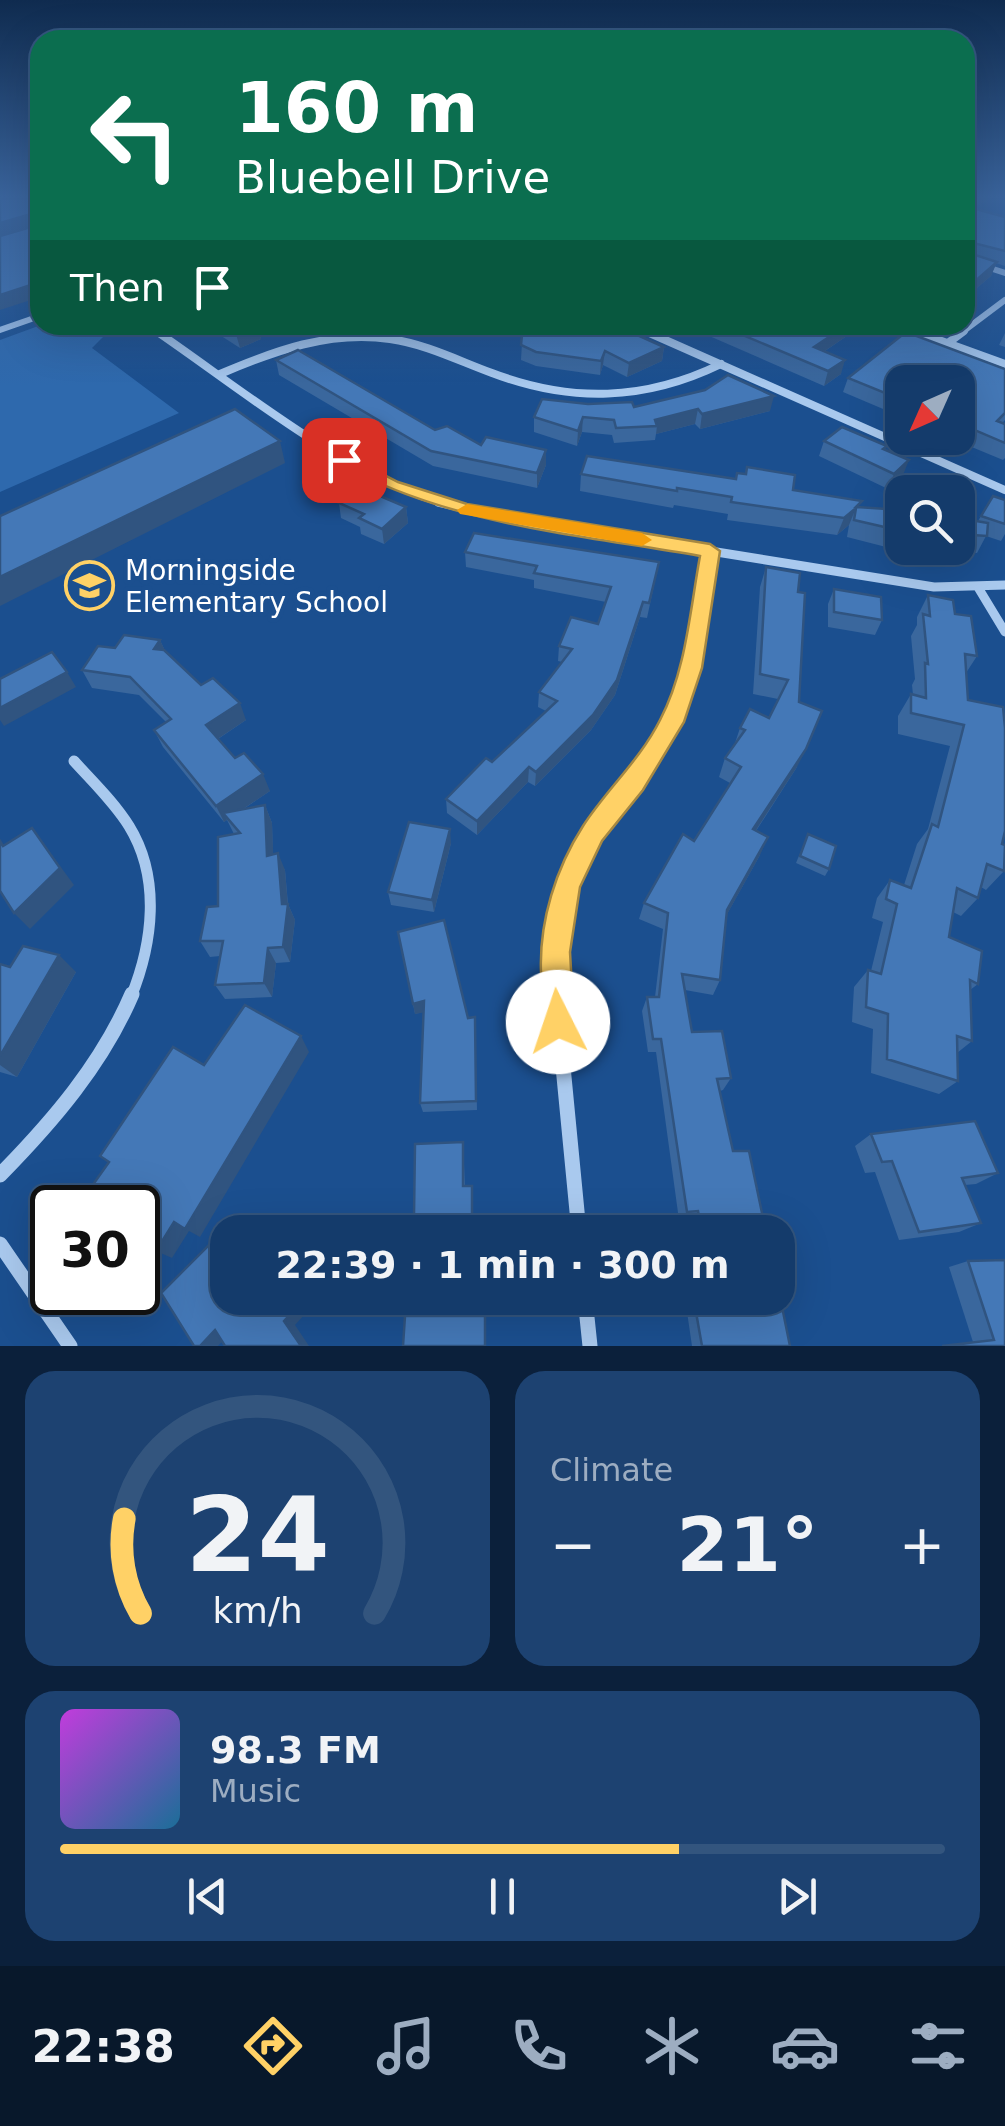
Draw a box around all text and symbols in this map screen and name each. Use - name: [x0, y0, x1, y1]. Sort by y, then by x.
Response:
- text: 160 m: [235, 67, 478, 149]
- icon: left: [70, 70, 200, 200]
- text: Bluebell Drive: [235, 151, 550, 204]
- icon: arrive: [185, 260, 240, 315]
- text: Then: [70, 266, 165, 310]
- north arrow: [885, 365, 975, 455]
- map controls: [885, 365, 975, 565]
- pin: [302, 418, 387, 503]
- icon: arrive: [317, 433, 372, 488]
- button: search: [885, 475, 975, 565]
- place label: Morningside Elementary School: [125, 554, 388, 619]
- school or university icon: Morningside Elementary School: [64, 560, 116, 612]
- position arrow: [506, 970, 610, 1074]
- speed limit sign: 30: [30, 1185, 160, 1315]
- text: 22:39 · 1 min · 300 m: [275, 1243, 730, 1287]
- text: Climate: [550, 1451, 673, 1489]
- text: 24: [185, 1474, 330, 1596]
- text: 21°: [677, 1501, 818, 1589]
- text: −: [550, 1513, 596, 1577]
- text: +: [899, 1513, 945, 1577]
- text: km/h: [212, 1590, 303, 1631]
- text: 98.3 FM: [210, 1728, 381, 1772]
- text: Music: [210, 1772, 301, 1810]
- icon: previous: [180, 1869, 235, 1924]
- icon: pause: [475, 1869, 530, 1924]
- icon: next: [770, 1869, 825, 1924]
- icon: directions: [238, 2011, 308, 2081]
- icon: music: [371, 2011, 441, 2081]
- icon: phone: [504, 2011, 574, 2081]
- icon: climate: [637, 2011, 707, 2081]
- icon: car: [770, 2011, 840, 2081]
- icon: filters: [903, 2011, 973, 2081]
- text: 22:38: [32, 2020, 175, 2073]

